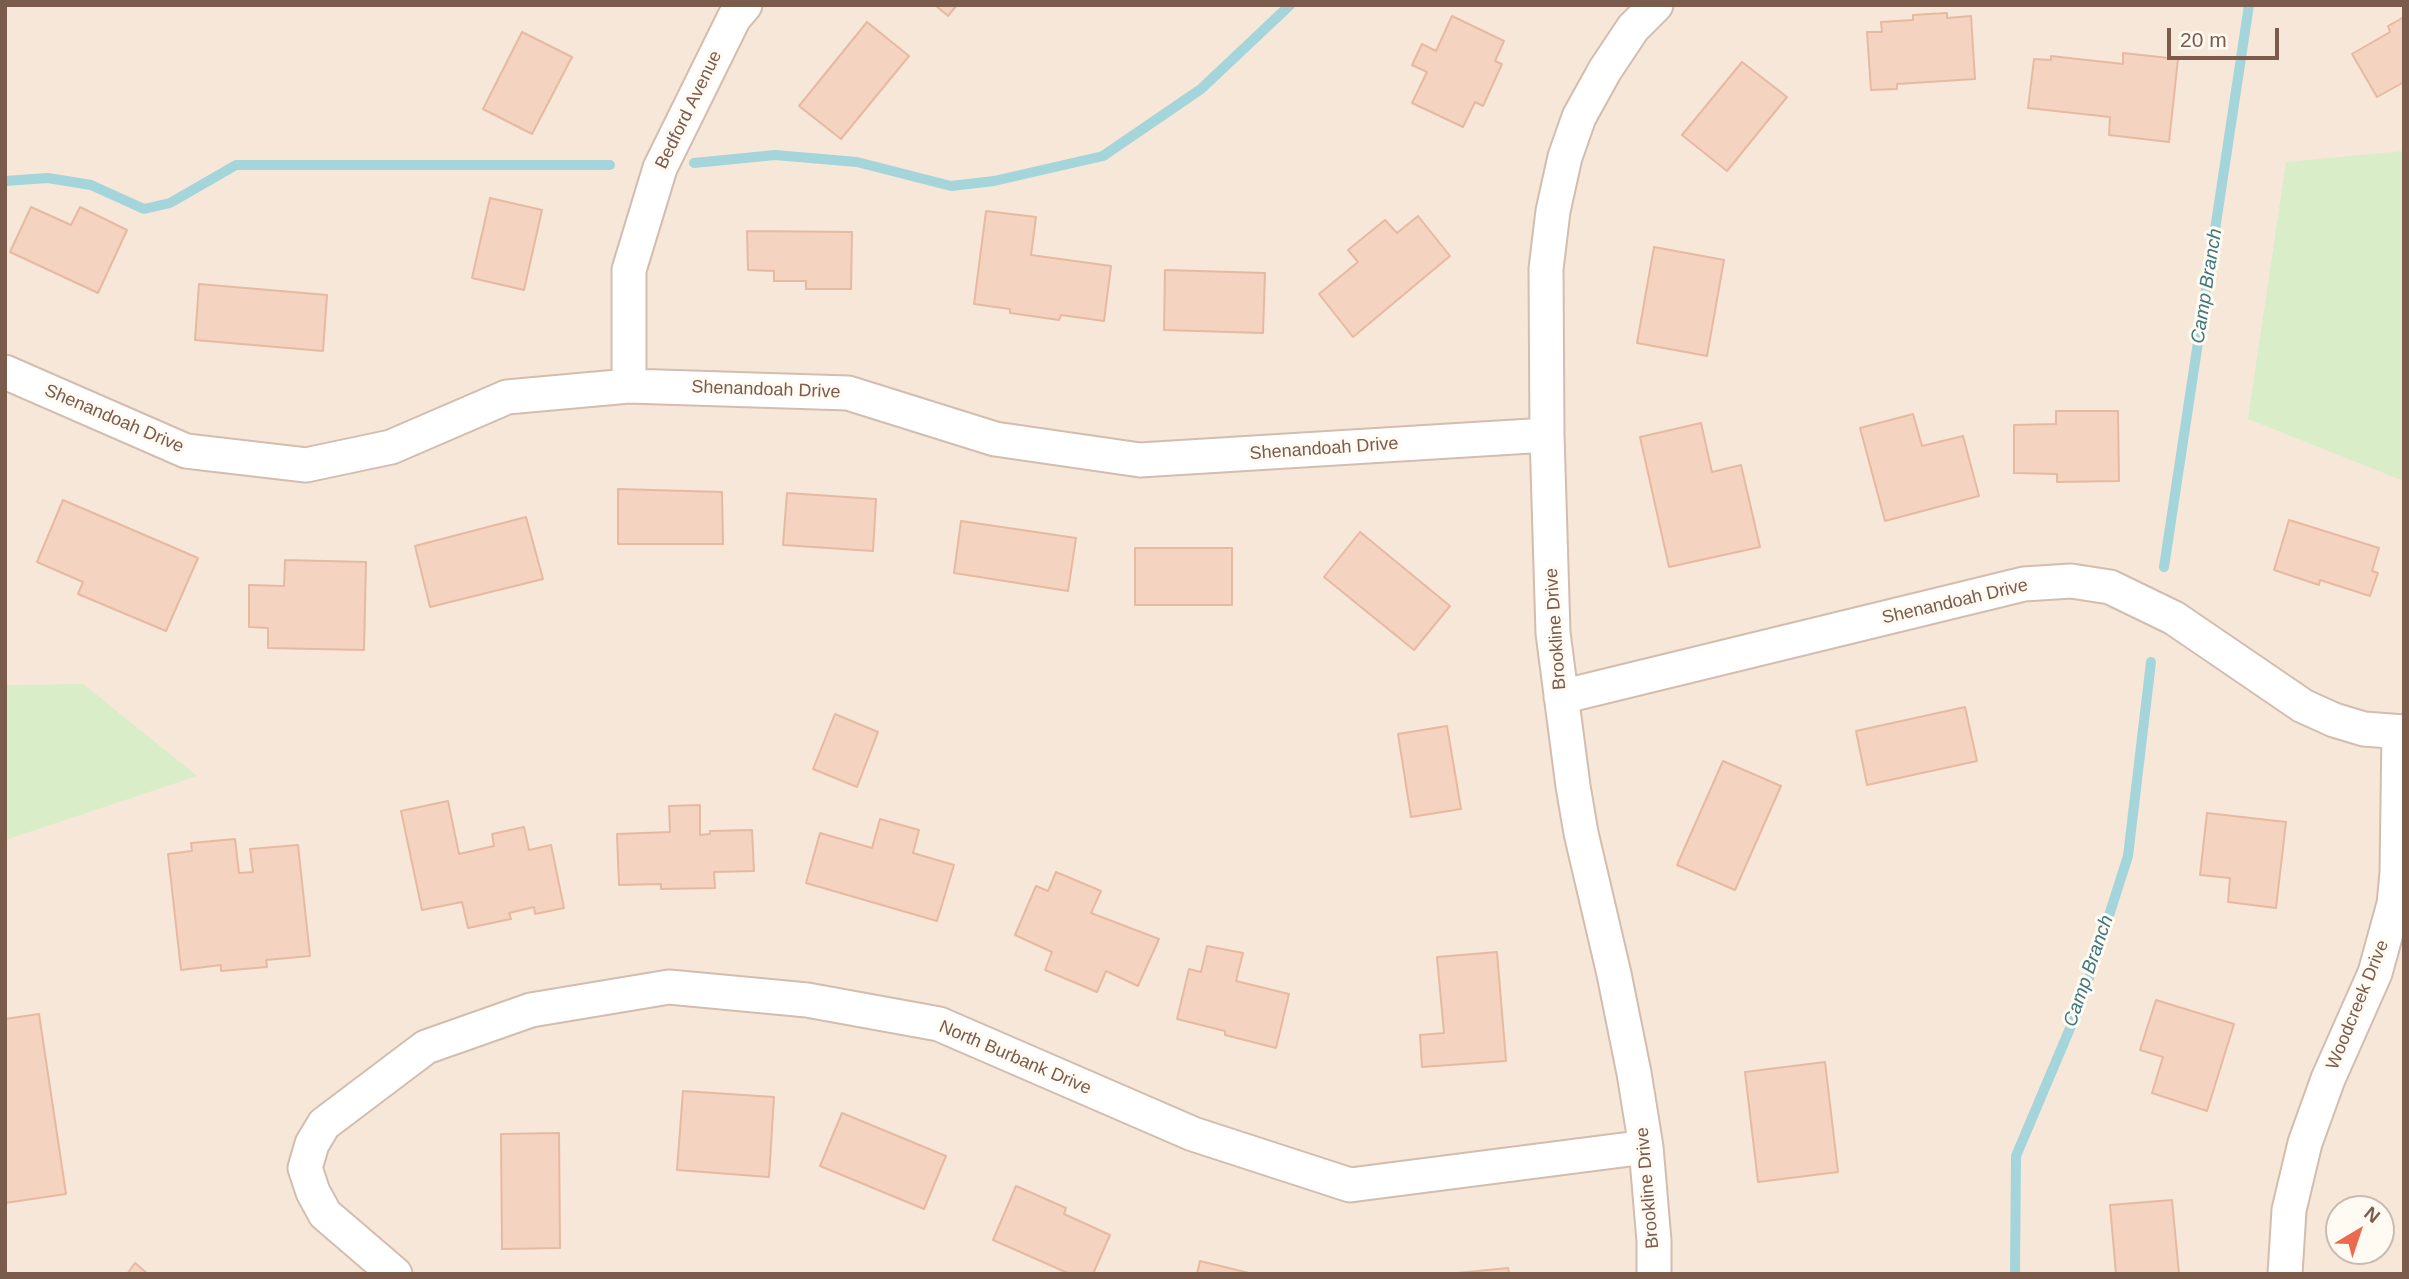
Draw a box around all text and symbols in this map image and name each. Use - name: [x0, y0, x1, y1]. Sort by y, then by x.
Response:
- scale bar: [2171, 14, 2283, 58]
- text: 20 m: [2180, 28, 2227, 51]
- street label: Bedford Avenue: [651, 47, 727, 173]
- water label: Camp Branch: [2187, 227, 2227, 345]
- street label: Shenandoah Drive: [691, 377, 841, 403]
- street label: Shenandoah Drive: [41, 380, 187, 458]
- street label: Shenandoah Drive: [1249, 433, 1399, 465]
- street label: Brookline Drive: [1541, 567, 1571, 691]
- street label: Shenandoah Drive: [1880, 575, 2030, 629]
- water label: Camp Branch: [2059, 912, 2119, 1030]
- street label: Woodcreek Drive: [2322, 937, 2394, 1073]
- street label: North Burbank Drive: [936, 1016, 1094, 1100]
- street label: Brookline Drive: [1632, 1126, 1664, 1250]
- north arrow: [2325, 1195, 2395, 1265]
- text: N: [2360, 1202, 2384, 1227]

